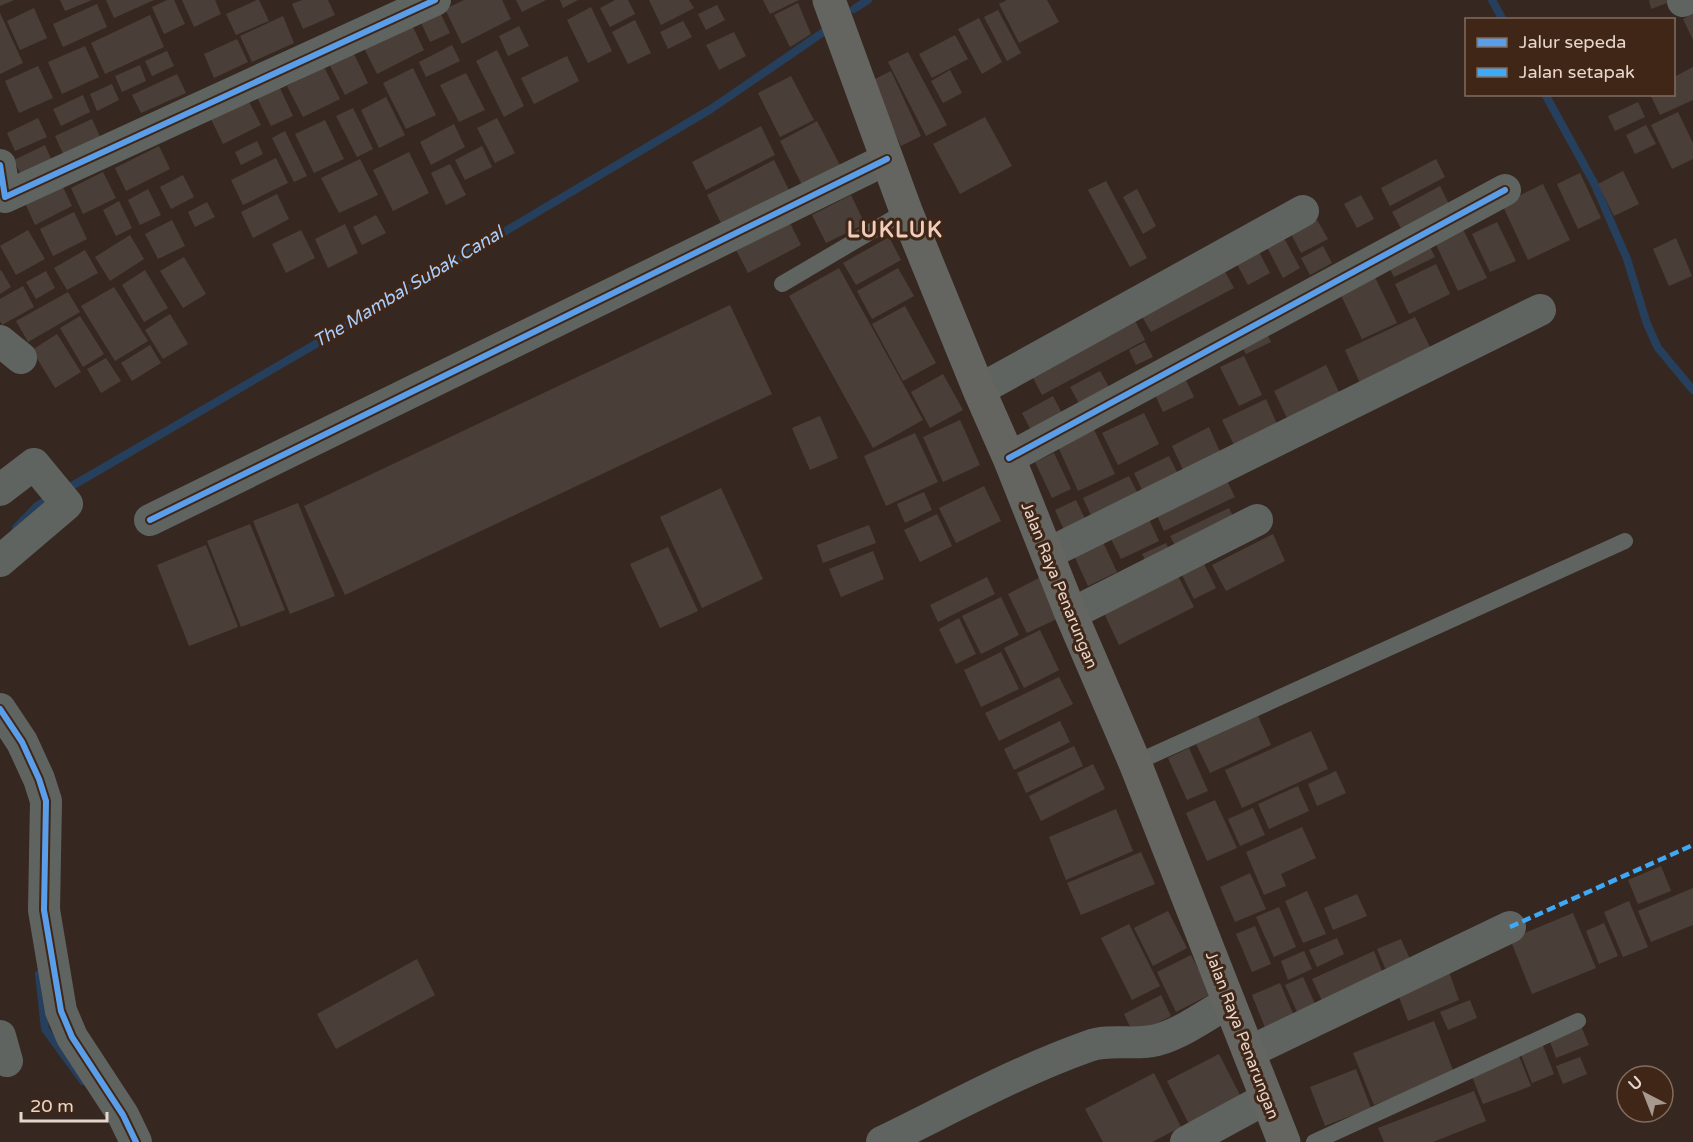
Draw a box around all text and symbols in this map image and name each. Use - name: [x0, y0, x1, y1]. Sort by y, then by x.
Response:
- legend: [1465, 18, 1675, 96]
- text: Jalur sepeda: [1519, 31, 1626, 53]
- text: Jalan setapak: [1519, 61, 1635, 83]
- district label: LUKLUK: [847, 217, 943, 243]
- water label: The Mambal Subak Canal: [309, 220, 509, 352]
- street label: Jalan Raya Penarungan: [1016, 499, 1102, 672]
- street label: Jalan Raya Penarungan: [1201, 949, 1283, 1122]
- north arrow: [1615, 1064, 1675, 1124]
- text: U: [1624, 1072, 1647, 1095]
- scale bar: [21, 1085, 106, 1123]
- text: 20 m: [30, 1095, 74, 1117]

